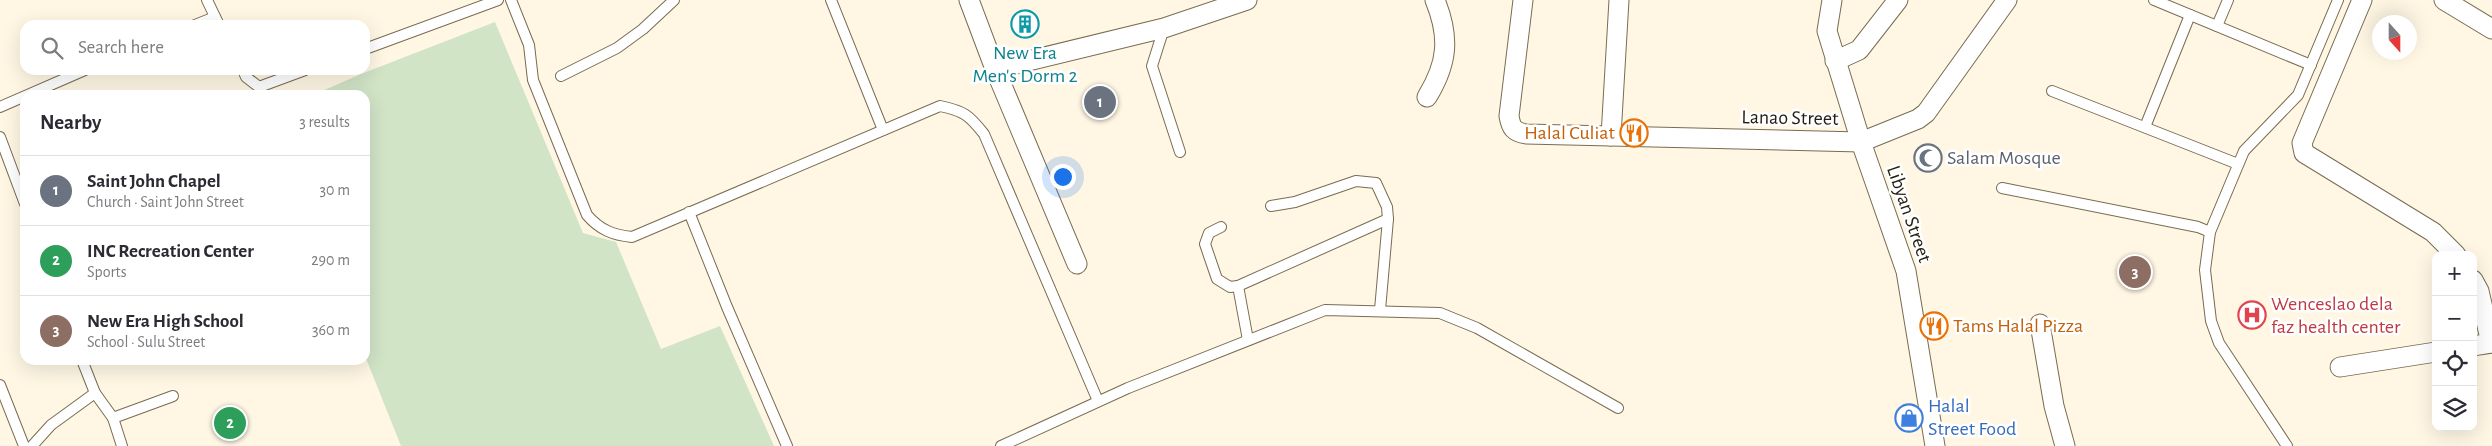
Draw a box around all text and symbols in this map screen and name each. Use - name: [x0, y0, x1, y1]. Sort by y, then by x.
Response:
- building icon: New Era Men's Dorm 2: [1010, 9, 1040, 39]
- north arrow: [2372, 15, 2417, 60]
- search box: [20, 20, 370, 75]
- icon: search: [38, 34, 66, 62]
- text: Search here: [78, 38, 164, 57]
- place label: New Era Men's Dorm 2: [972, 43, 1078, 86]
- pin: 1: [1084, 83, 1116, 121]
- street label: Lanao Street: [1741, 107, 1839, 129]
- text: Nearby: [40, 112, 101, 133]
- text: 3 results: [299, 114, 350, 130]
- restaurant icon: Halal Culiat: [1619, 118, 1649, 148]
- place label: Halal Culiat: [1524, 123, 1616, 143]
- mosque icon: Salam Mosque: [1913, 143, 1943, 173]
- place label: Salam Mosque: [1947, 148, 2061, 168]
- street label: Libyan Street: [1883, 163, 1935, 266]
- your location: [1050, 164, 1076, 190]
- text: Saint John Chapel: [87, 172, 221, 191]
- text: 1: [53, 182, 59, 198]
- text: 30 m: [320, 182, 350, 198]
- text: Church · Saint John Street: [87, 194, 244, 210]
- text: INC Recreation Center: [87, 242, 254, 261]
- map controls: [2432, 251, 2477, 431]
- button: +: [2432, 251, 2477, 296]
- text: 2: [52, 252, 60, 268]
- text: 290 m: [311, 252, 350, 268]
- pin: 3: [2119, 253, 2151, 291]
- text: Sports: [87, 264, 127, 280]
- place label: Wenceslao dela faz health center: [2271, 294, 2401, 337]
- button: −: [2432, 296, 2477, 341]
- hospital icon: Wenceslao dela faz health center: [2237, 300, 2267, 330]
- restaurant icon: Tams Halal Pizza: [1919, 311, 1949, 341]
- text: New Era High School: [87, 312, 244, 331]
- place label: Tams Halal Pizza: [1953, 316, 2083, 336]
- text: 3: [53, 322, 59, 338]
- text: 360 m: [312, 322, 350, 338]
- text: School · Sulu Street: [87, 334, 205, 350]
- button: locate: [2432, 341, 2477, 386]
- button: layers: [2432, 386, 2477, 431]
- place label: Halal Street Food: [1928, 396, 2016, 439]
- shop icon: Halal Street Food: [1894, 403, 1924, 433]
- pin: 2: [214, 404, 246, 442]

